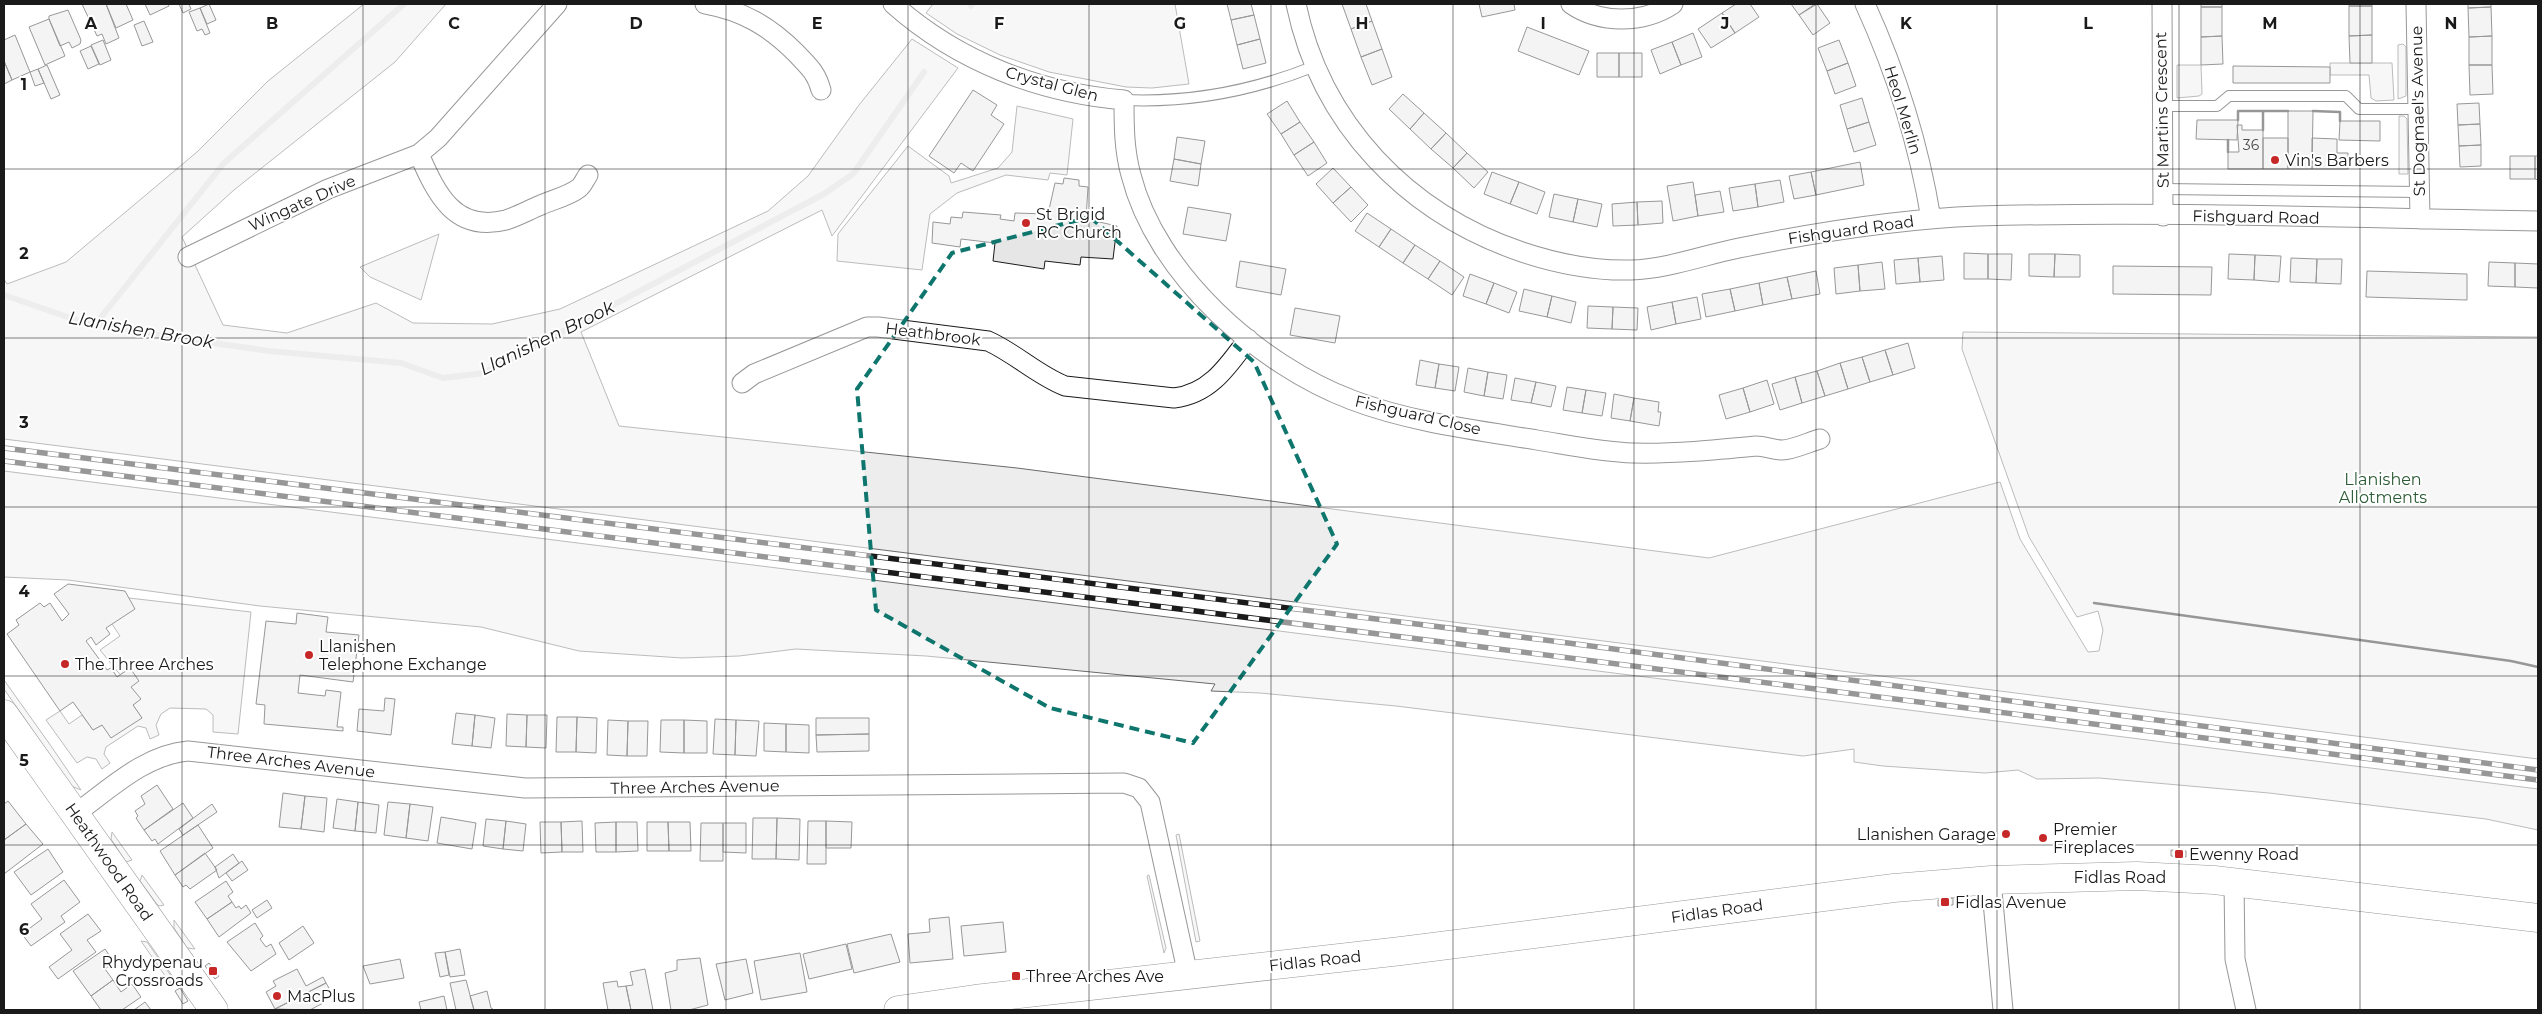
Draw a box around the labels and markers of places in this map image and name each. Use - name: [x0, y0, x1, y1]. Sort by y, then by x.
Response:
- place label: Vin's Barbers: [2285, 151, 2389, 170]
- marker: Vin's Barbers: [2269, 154, 2281, 166]
- place label: St Brigid RC Church: [1036, 205, 1122, 242]
- marker: St Brigid RC Church: [1020, 217, 1032, 229]
- place label: Llanishen Telephone Exchange: [319, 637, 487, 674]
- marker: Llanishen Telephone Exchange: [303, 649, 315, 661]
- place label: The Three Arches: [75, 655, 214, 674]
- marker: The Three Arches: [59, 658, 71, 670]
- place label: Premier Fireplaces: [2053, 820, 2134, 857]
- place label: Llanishen Garage: [1857, 825, 1996, 844]
- marker: Llanishen Garage: [2000, 828, 2012, 840]
- marker: Premier Fireplaces: [2037, 832, 2049, 844]
- place label: Ewenny Road: [2189, 845, 2299, 864]
- marker: Ewenny Road: [2173, 848, 2185, 860]
- place label: Fidlas Avenue: [1955, 893, 2066, 912]
- marker: Fidlas Avenue: [1939, 896, 1951, 908]
- place label: Rhydypenau Crossroads: [102, 953, 203, 990]
- marker: Rhydypenau Crossroads: [207, 965, 219, 977]
- place label: Three Arches Ave: [1026, 967, 1164, 986]
- marker: Three Arches Ave: [1010, 970, 1022, 982]
- place label: MacPlus: [287, 987, 355, 1006]
- marker: MacPlus: [271, 990, 283, 1002]

